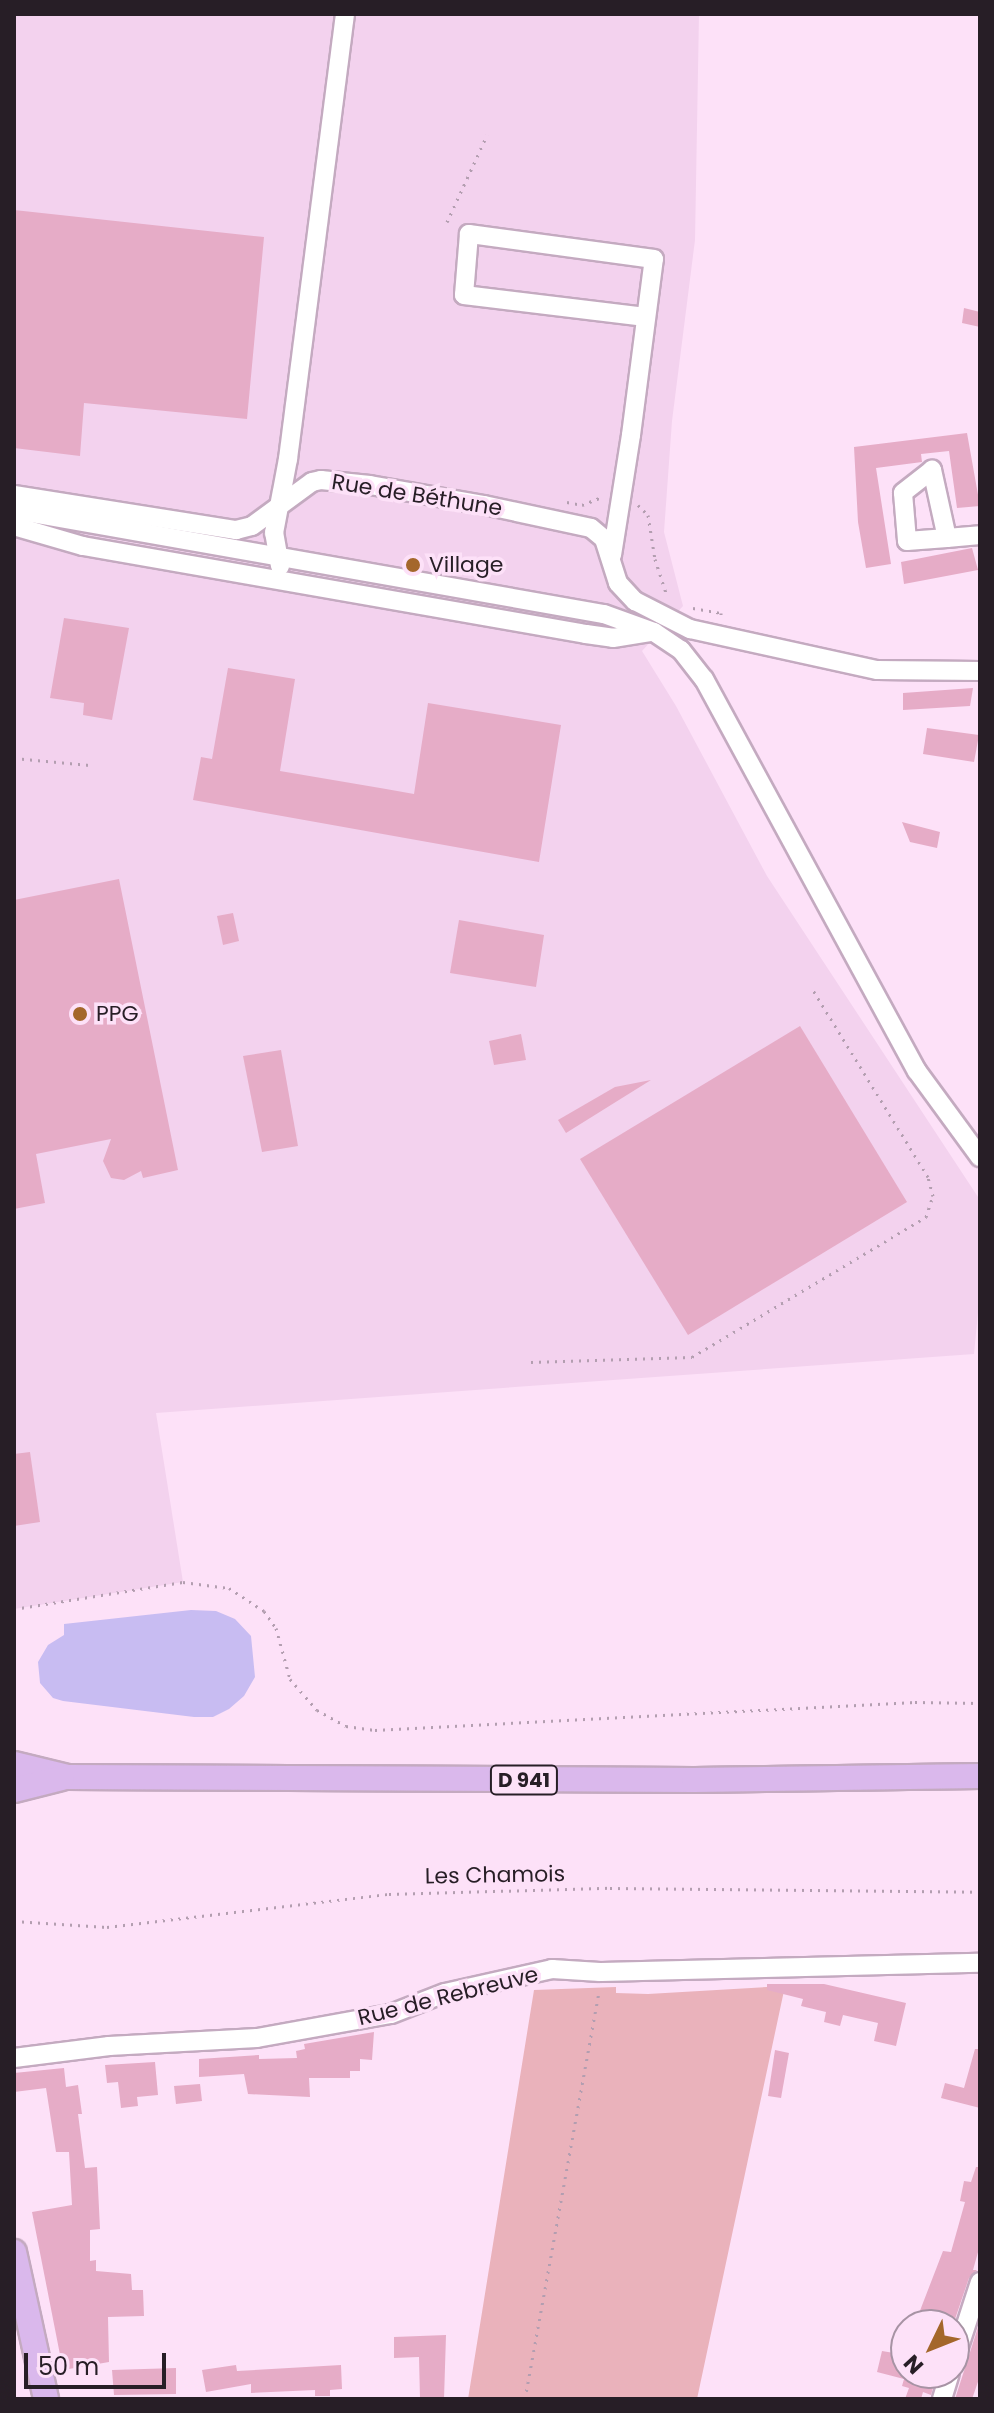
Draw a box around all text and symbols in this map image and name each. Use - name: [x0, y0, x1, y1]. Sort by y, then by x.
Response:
- street label: Rue de Béthune: [330, 468, 504, 522]
- place label: Village: [429, 552, 503, 578]
- marker: Village: [404, 556, 422, 574]
- place label: PPG: [96, 1001, 139, 1027]
- marker: PPG: [71, 1005, 89, 1023]
- road number: D 941: [488, 1764, 560, 1796]
- street label: Les Chamois: [425, 1861, 565, 1889]
- street label: Rue de Rebreuve: [355, 1961, 541, 2031]
- north arrow: [890, 2309, 970, 2389]
- scale bar: [28, 2337, 170, 2387]
- text: N: [897, 2348, 931, 2381]
- text: 50 m: [38, 2350, 99, 2383]

